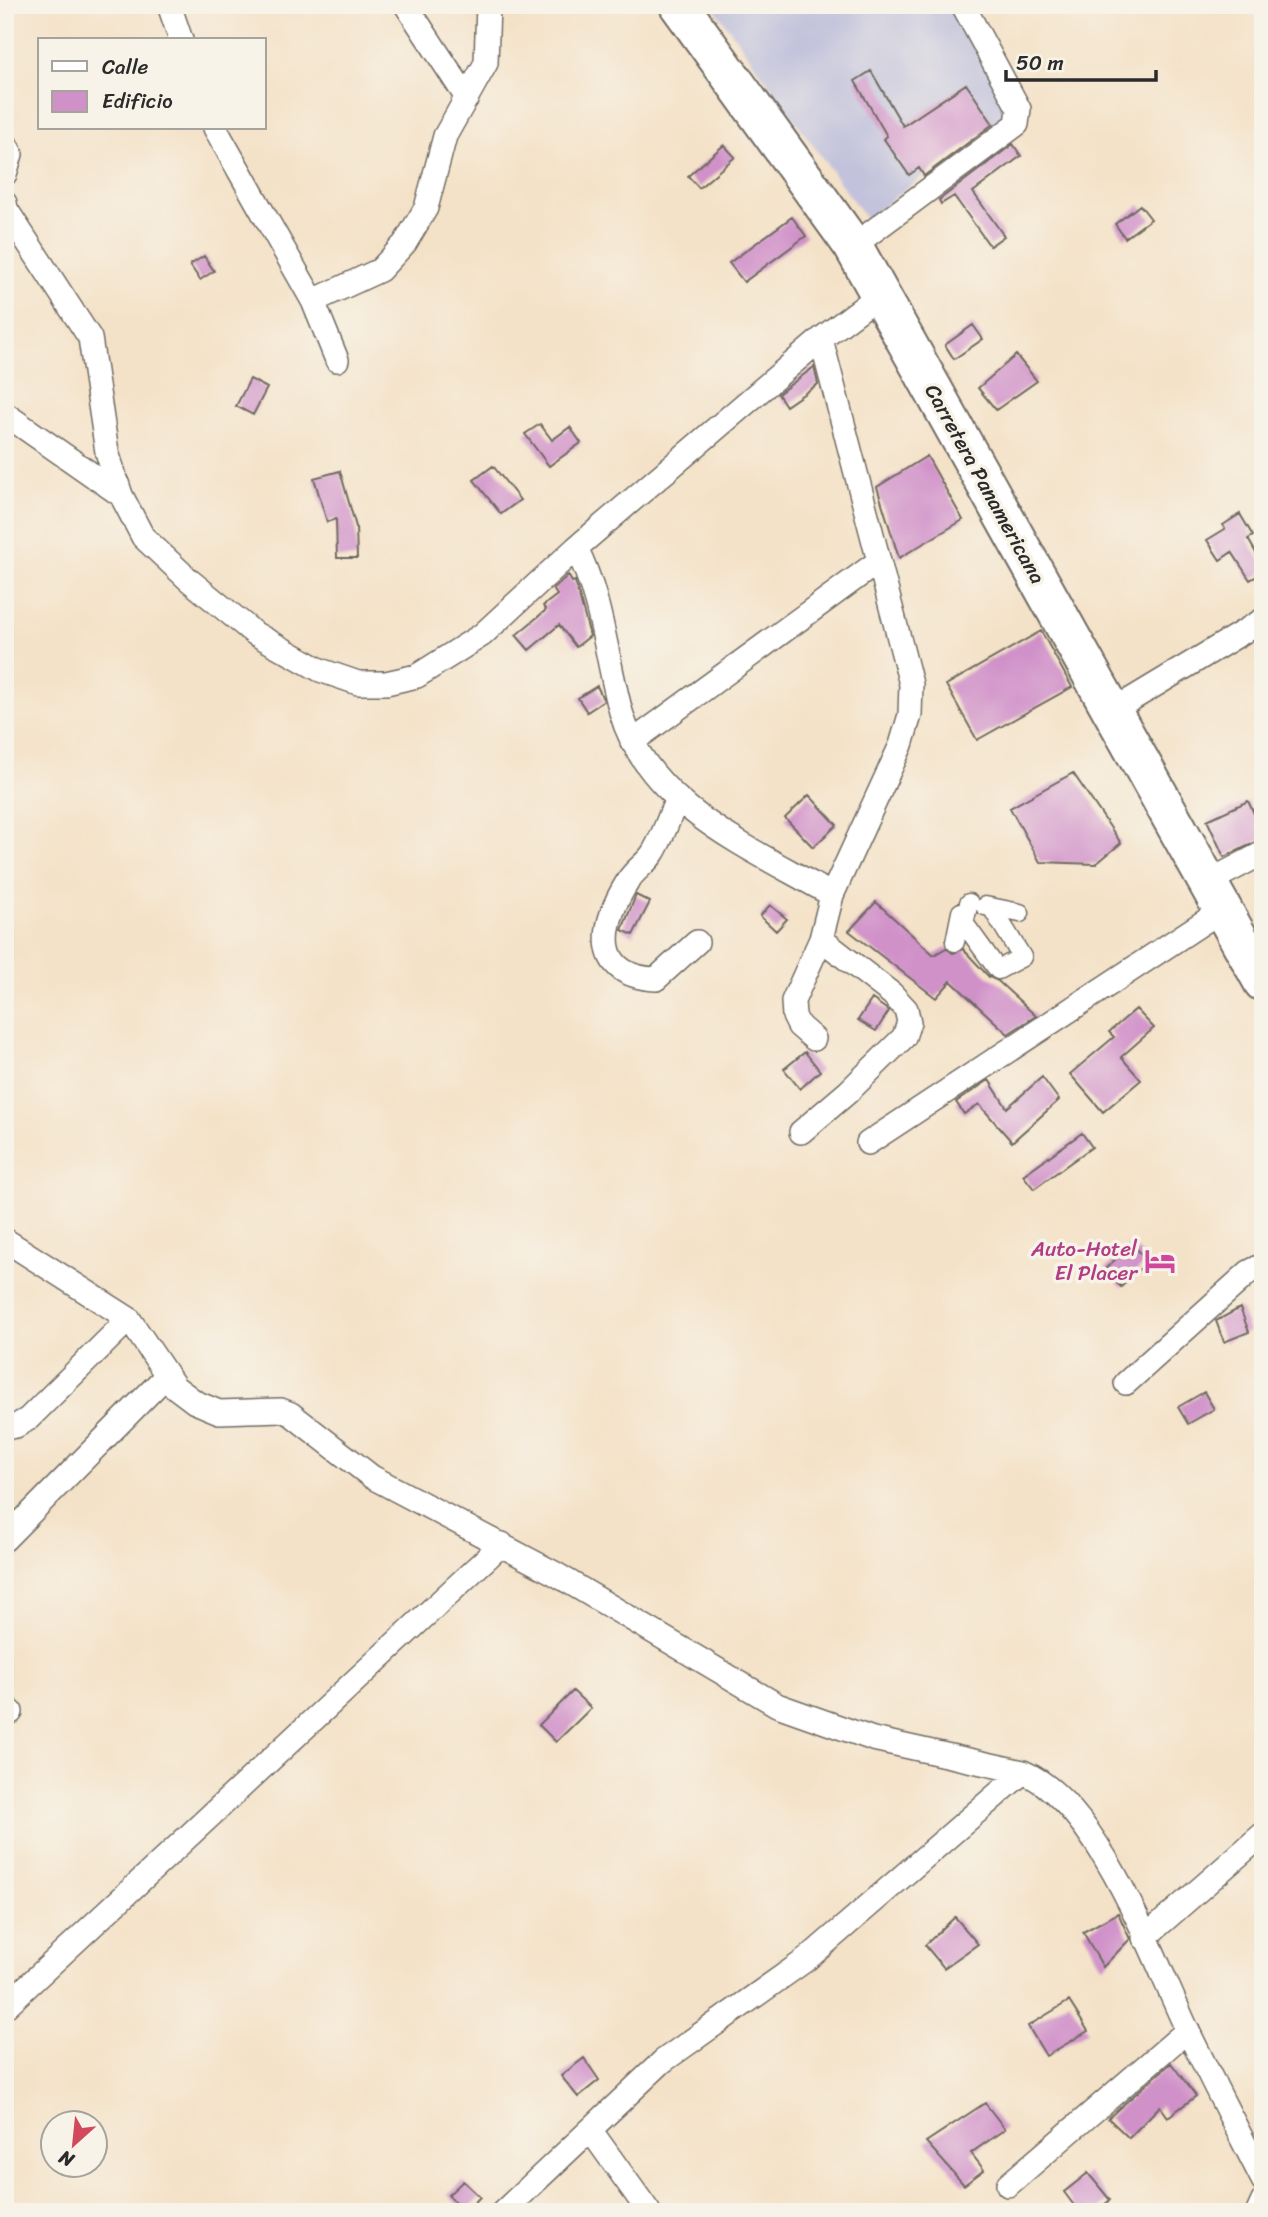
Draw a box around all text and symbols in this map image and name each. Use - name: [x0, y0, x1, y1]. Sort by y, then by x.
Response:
- legend: [38, 38, 266, 130]
- scale bar: [1006, 38, 1156, 82]
- text: 50 m: [1016, 44, 1064, 82]
- text: Calle: [102, 48, 149, 86]
- text: Edificio: [102, 82, 173, 120]
- street label: Carretera Panamericana: [914, 377, 1056, 592]
- place label: Auto-Hotel El Placer: [1030, 1230, 1138, 1292]
- hotel icon: Auto-Hotel El Placer: [1143, 1244, 1177, 1278]
- north arrow: [38, 2108, 108, 2178]
- text: N: [52, 2141, 81, 2177]

